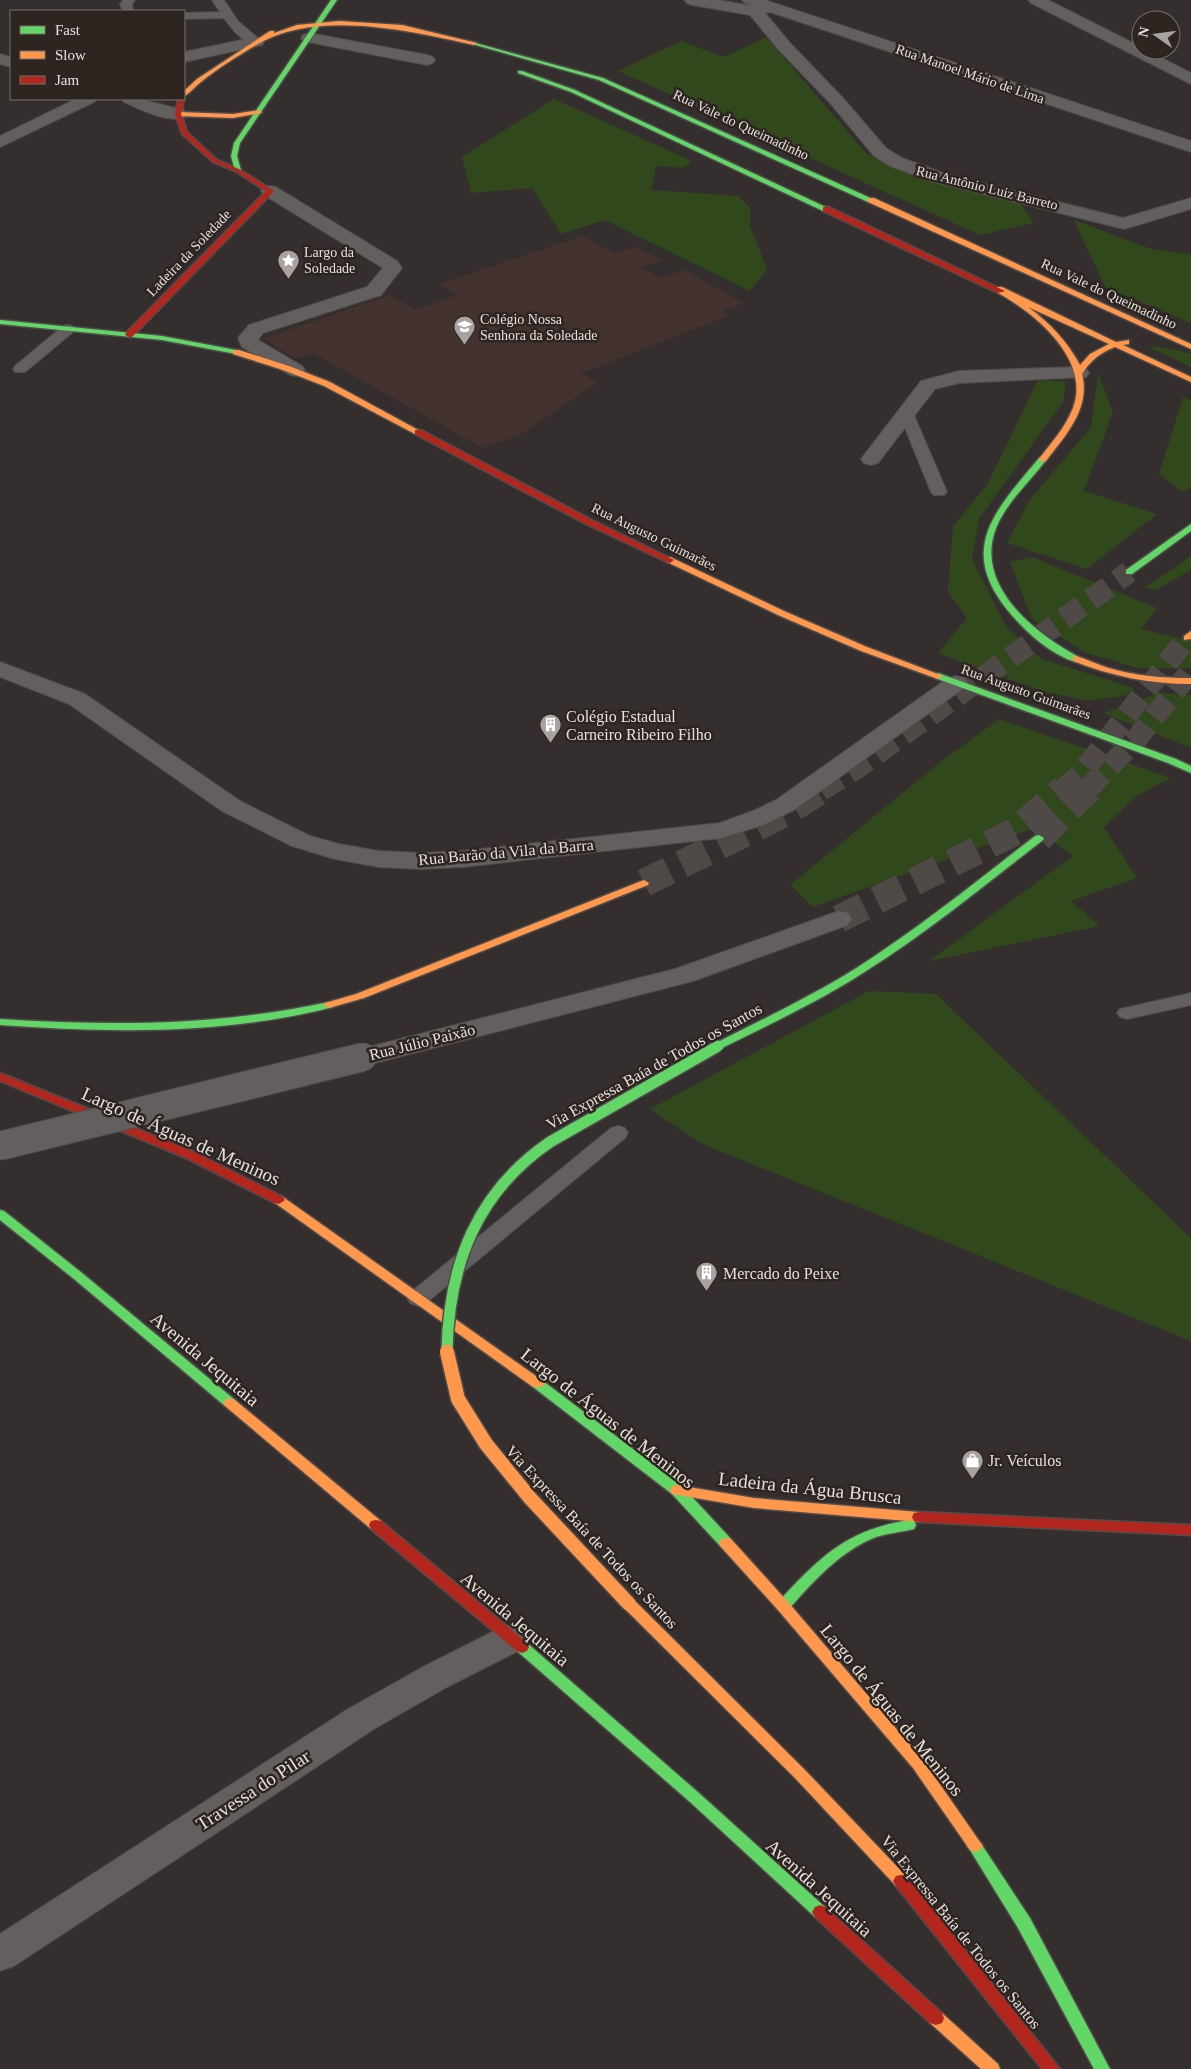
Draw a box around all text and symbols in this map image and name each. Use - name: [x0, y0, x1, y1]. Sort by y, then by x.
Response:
- legend: [10, 10, 185, 100]
- north arrow: [1131, 10, 1181, 60]
- text: Fast: [55, 22, 81, 38]
- text: N: [1135, 25, 1152, 39]
- street label: Rua Manoel Mário de Lima: [894, 41, 1047, 107]
- text: Slow: [55, 47, 86, 63]
- text: Jam: [55, 72, 79, 88]
- street label: Rua Vale do Queimadinho: [671, 87, 811, 163]
- street label: Rua Antônio Luiz Barreto: [914, 163, 1060, 213]
- street label: Ladeira da Soledade: [144, 207, 234, 299]
- place label: Largo da Soledade: [304, 245, 355, 276]
- place icon: Largo da Soledade: [276, 248, 300, 279]
- street label: Rua Vale do Queimadinho: [1039, 256, 1179, 332]
- place label: Colégio Nossa Senhora da Soledade: [480, 312, 597, 343]
- school or university icon: Colégio Nossa Senhora da Soledade: [452, 315, 476, 346]
- street label: Rua Augusto Guimarães: [589, 500, 719, 574]
- street label: Rua Augusto Guimarães: [959, 662, 1093, 722]
- place label: Colégio Estadual Carneiro Ribeiro Filho: [566, 708, 712, 743]
- building icon: Colégio Estadual Carneiro Ribeiro Filho: [538, 713, 562, 744]
- street label: Rua Barão da Vila da Barra: [418, 836, 594, 868]
- street label: Via Expressa Baía de Todos os Santos: [543, 999, 765, 1133]
- street label: Rua Júlio Paixão: [367, 1021, 477, 1063]
- street label: Largo de Águas de Meninos: [79, 1083, 283, 1189]
- building icon: Mercado do Peixe: [695, 1261, 719, 1292]
- place label: Mercado do Peixe: [723, 1265, 839, 1282]
- street label: Avenida Jequitaia: [146, 1307, 264, 1411]
- street label: Largo de Águas de Meninos: [517, 1344, 699, 1492]
- street label: Via Expressa Baía de Todos os Santos: [502, 1442, 681, 1633]
- shop icon: Jr. Veículos: [960, 1448, 984, 1479]
- place label: Jr. Veículos: [988, 1452, 1061, 1469]
- street label: Ladeira da Água Brusca: [717, 1468, 903, 1508]
- street label: Avenida Jequitaia: [456, 1567, 574, 1671]
- street label: Largo de Águas de Meninos: [816, 1620, 968, 1800]
- street label: Travessa do Pilar: [192, 1745, 314, 1835]
- street label: Via Expressa Baía de Todos os Santos: [877, 1832, 1044, 2033]
- street label: Avenida Jequitaia: [762, 1835, 877, 1941]

